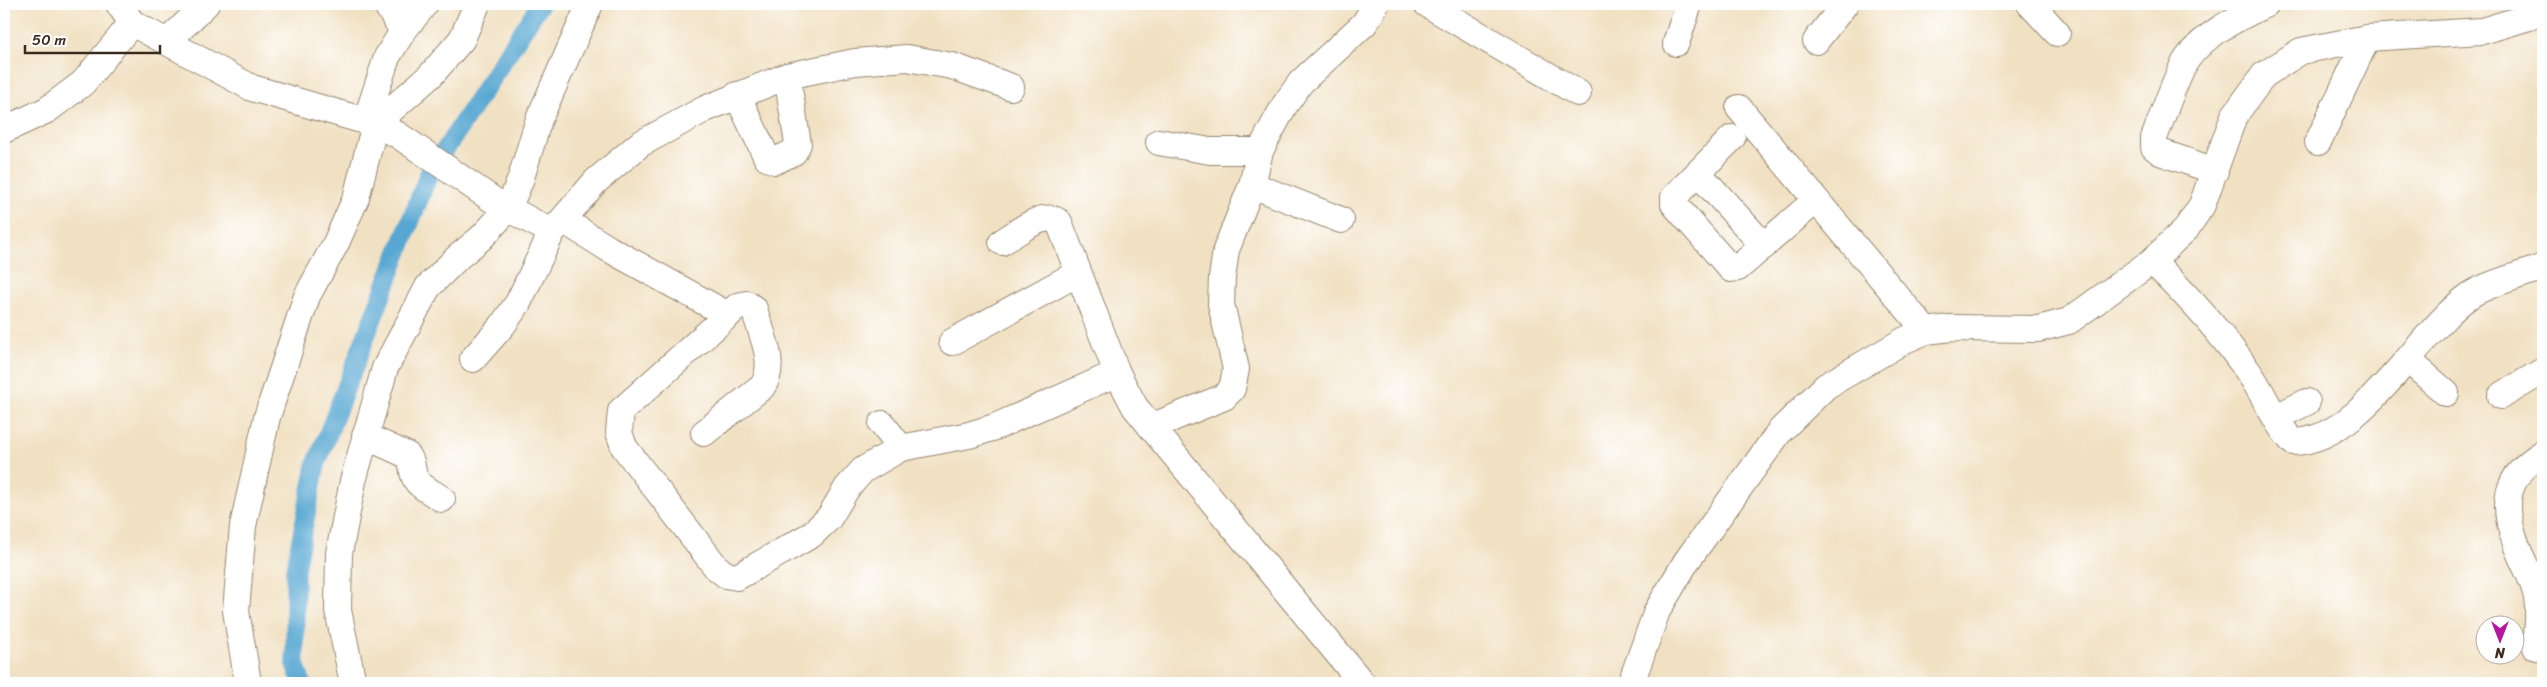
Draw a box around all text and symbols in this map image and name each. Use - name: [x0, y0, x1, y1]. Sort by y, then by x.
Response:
- scale bar: [25, 22, 160, 54]
- text: 50 m: [32, 27, 67, 53]
- north arrow: [2474, 614, 2524, 664]
- text: N: [2495, 640, 2506, 665]

